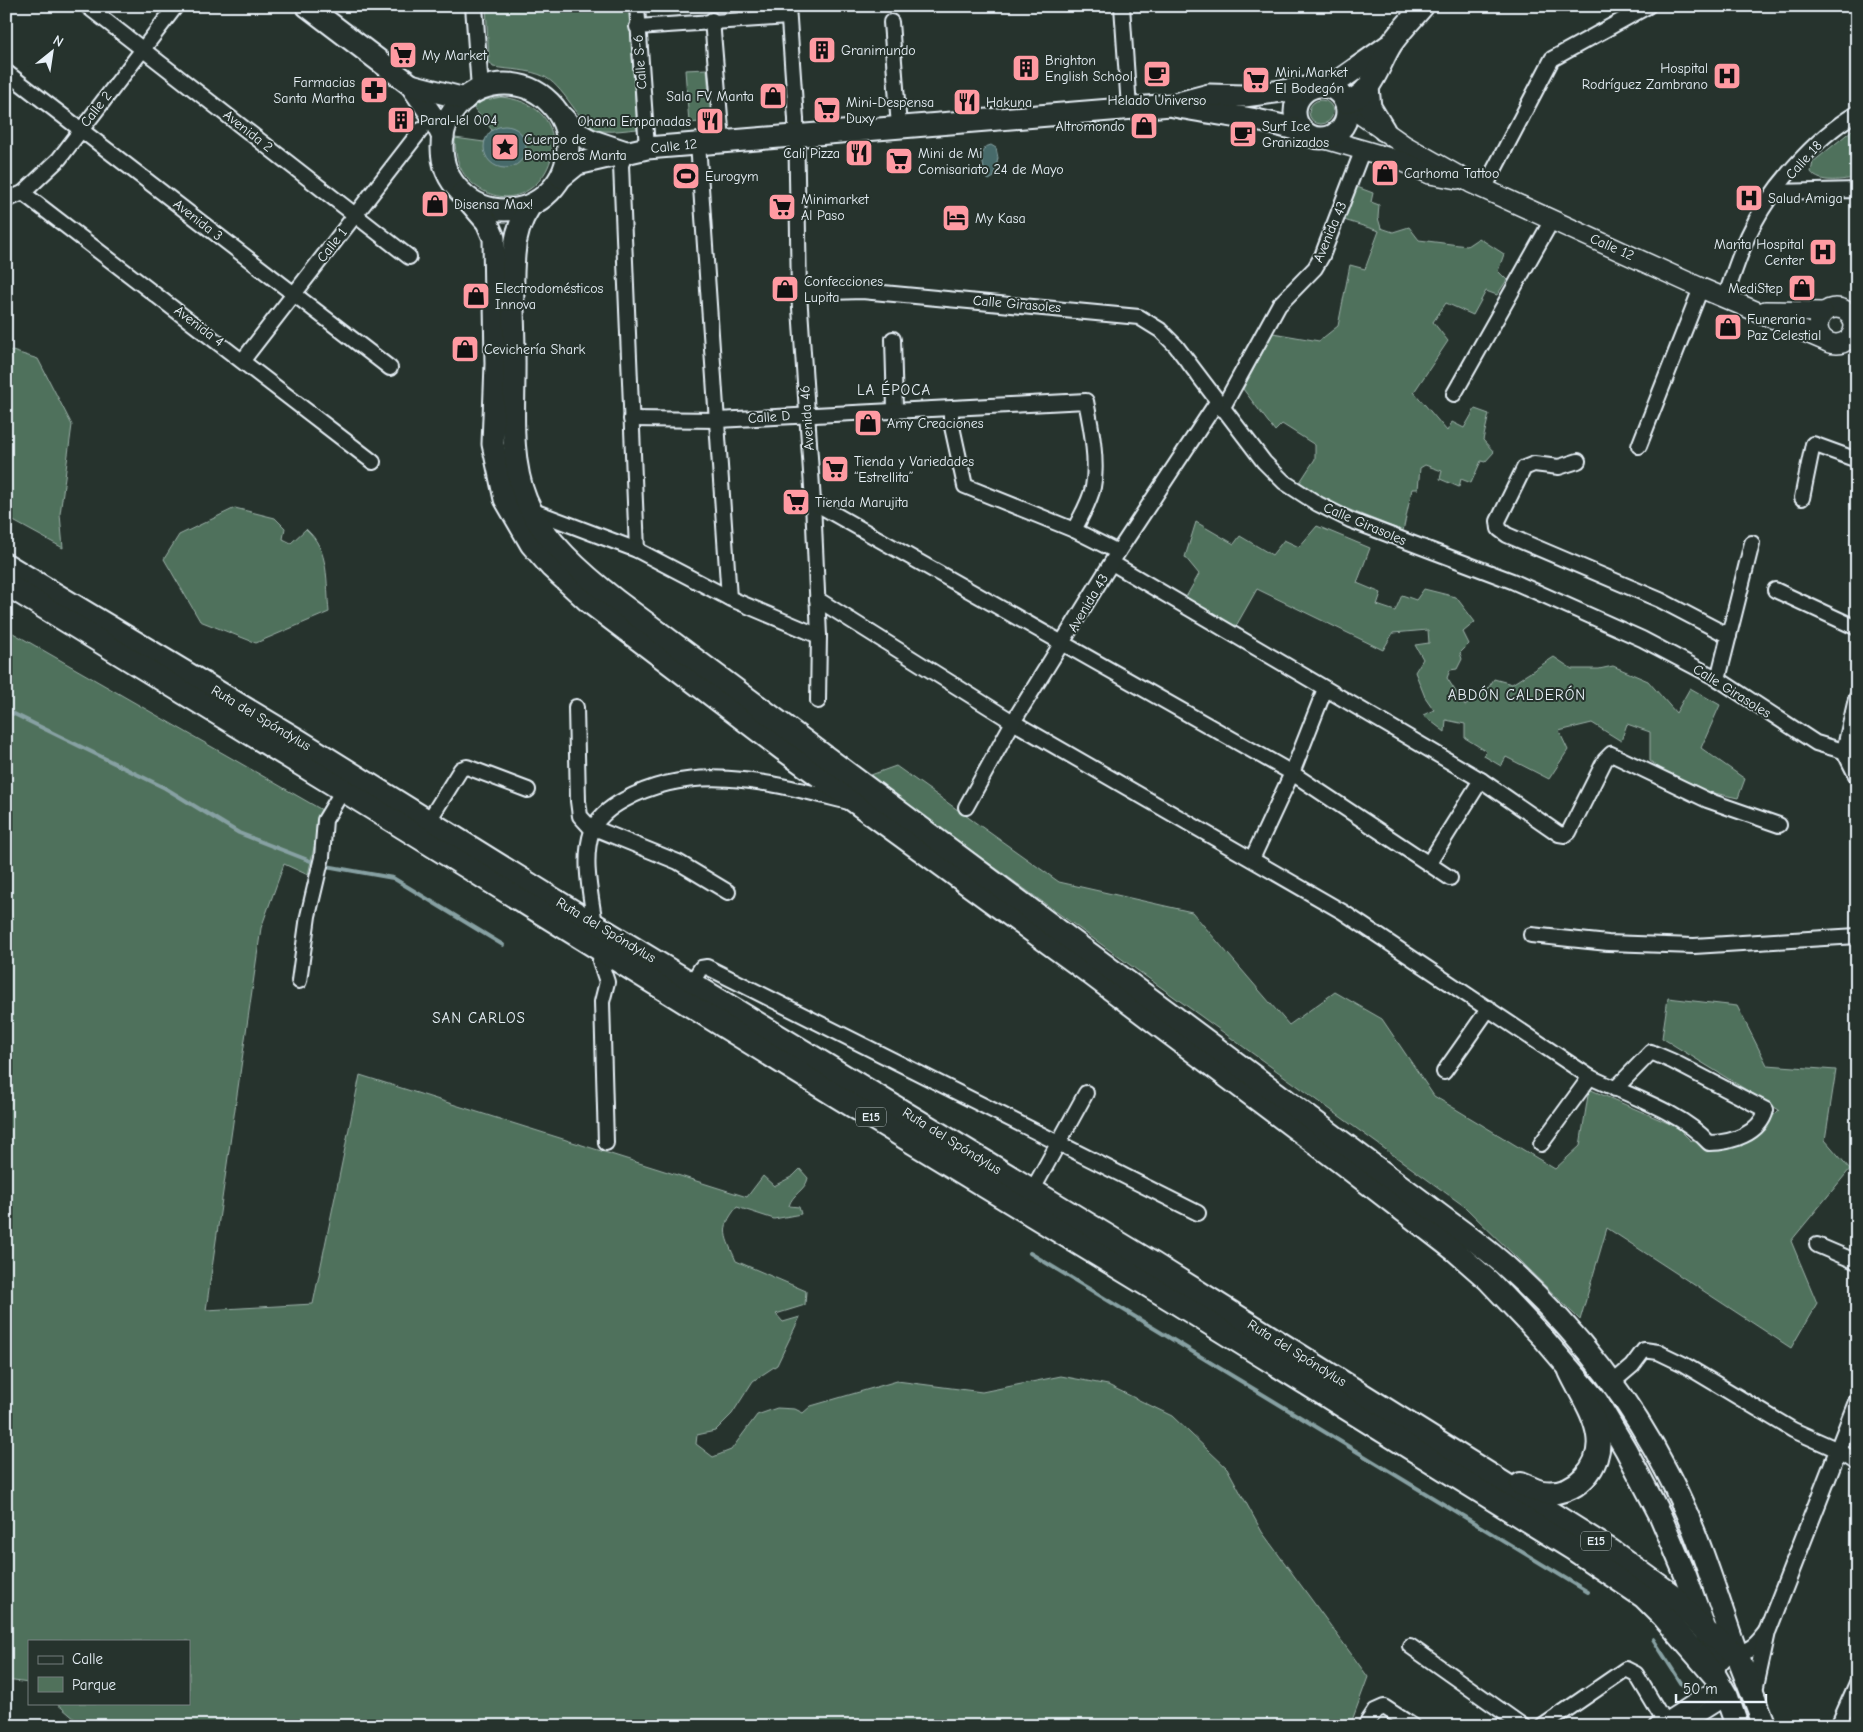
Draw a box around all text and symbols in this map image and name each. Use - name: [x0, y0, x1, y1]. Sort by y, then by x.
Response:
- north arrow: [28, 28, 78, 78]
- text: N: [50, 32, 66, 51]
- street label: Calle S-6: [630, 34, 650, 90]
- building icon: Granimundo: [807, 35, 837, 65]
- supermarket icon: My Market: [388, 40, 418, 70]
- place label: Granimundo: [841, 42, 916, 59]
- place label: My Market: [422, 47, 488, 64]
- place label: Brighton English School: [1045, 52, 1133, 85]
- building icon: Brighton English School: [1011, 53, 1041, 83]
- cafe icon: Helado Universo: [1142, 59, 1172, 89]
- place label: Hospital Rodríguez Zambrano: [1582, 60, 1708, 93]
- hospital icon: Hospital Rodríguez Zambrano: [1712, 61, 1742, 91]
- place label: Mini Market El Bodegón: [1275, 64, 1349, 97]
- supermarket icon: Mini Market El Bodegón: [1241, 65, 1271, 95]
- place label: Farmacias Santa Martha: [274, 74, 355, 107]
- pharmacy icon: Farmacias Santa Martha: [359, 75, 389, 105]
- shop icon: Sala FV Manta: [758, 81, 788, 111]
- restaurant icon: Hakuna: [952, 87, 982, 117]
- street label: Calle 2: [77, 88, 115, 130]
- place label: Sala FV Manta: [666, 88, 754, 105]
- place label: Helado Universo: [1108, 92, 1206, 109]
- place label: Mini-Despensa Duxy: [846, 94, 934, 127]
- place label: Hakuna: [986, 94, 1032, 111]
- supermarket icon: Mini-Despensa Duxy: [812, 95, 842, 125]
- building icon: Paral-lel 004: [386, 105, 416, 135]
- street label: Avenida 2: [220, 106, 276, 156]
- restaurant icon: Ohana Empanadas: [695, 106, 725, 136]
- shop icon: Altromondo: [1129, 111, 1159, 141]
- place label: Paral-lel 004: [420, 112, 498, 129]
- place label: Ohana Empanadas: [578, 113, 691, 130]
- place label: Altromondo: [1056, 118, 1125, 135]
- place label: Surf Ice Granizados: [1262, 118, 1329, 151]
- cafe icon: Surf Ice Granizados: [1228, 119, 1258, 149]
- place label: Cuerpo de Bomberos Manta: [524, 131, 627, 164]
- place icon: Cuerpo de Bomberos Manta: [490, 132, 520, 162]
- street label: Calle 12: [650, 135, 698, 157]
- street label: Calle 18: [1782, 137, 1826, 183]
- restaurant icon: Cali Pizza: [844, 138, 874, 168]
- place label: Cali Pizza: [783, 145, 840, 162]
- place label: Mini de Mi Comisariato 24 de Mayo: [918, 145, 1064, 178]
- supermarket icon: Mini de Mi Comisariato 24 de Mayo: [884, 146, 914, 176]
- shop icon: Carhoma Tattoo: [1370, 158, 1400, 188]
- sports icon: Eurogym: [671, 161, 701, 191]
- place label: Carhoma Tattoo: [1404, 165, 1499, 182]
- place label: Eurogym: [705, 168, 759, 185]
- hospital icon: Salud Amiga: [1734, 183, 1764, 213]
- shop icon: Disensa Max!: [420, 189, 450, 219]
- place label: Salud Amiga: [1768, 190, 1843, 207]
- place label: Minimarket Al Paso: [801, 191, 870, 224]
- supermarket icon: Minimarket Al Paso: [767, 192, 797, 222]
- street label: Avenida 3: [170, 195, 226, 245]
- place label: Disensa Max!: [454, 196, 533, 213]
- street label: Avenida 43: [1310, 199, 1350, 265]
- hotel icon: My Kasa: [941, 203, 971, 233]
- place label: My Kasa: [975, 210, 1026, 227]
- street label: Calle 1: [313, 224, 351, 266]
- street label: Calle 12: [1587, 230, 1637, 264]
- place label: Manta Hospital Center: [1714, 236, 1804, 269]
- hospital icon: Manta Hospital Center: [1808, 237, 1838, 267]
- place label: Confecciones Lupita: [804, 273, 883, 306]
- shop icon: MediStep: [1787, 273, 1817, 303]
- shop icon: Confecciones Lupita: [770, 274, 800, 304]
- place label: Electrodomésticos Innova: [495, 280, 603, 313]
- place label: MediStep: [1728, 280, 1783, 297]
- shop icon: Electrodomésticos Innova: [461, 281, 491, 311]
- street label: Calle Girasoles: [972, 292, 1062, 316]
- street label: Avenida 4: [171, 302, 227, 350]
- place label: Funeraria Paz Celestial: [1747, 311, 1821, 344]
- shop icon: Funeraria Paz Celestial: [1713, 312, 1743, 342]
- shop icon: Cevichería Shark: [450, 334, 480, 364]
- place label: Cevichería Shark: [484, 341, 586, 358]
- district label: LA ÉPOCA: [857, 380, 931, 399]
- street label: Avenida 46: [796, 385, 818, 451]
- street label: Calle D: [747, 407, 791, 427]
- shop icon: Amy Creaciones: [853, 408, 883, 438]
- place label: Amy Creaciones: [887, 415, 984, 432]
- place label: Tienda y Variedades “Estrellita”: [854, 453, 974, 486]
- supermarket icon: Tienda y Variedades “Estrellita”: [820, 454, 850, 484]
- supermarket icon: Tienda Marujita: [781, 487, 811, 517]
- place label: Tienda Marujita: [815, 494, 909, 511]
- street label: Calle Girasoles: [1321, 499, 1409, 549]
- street label: Avenida 43: [1064, 571, 1112, 635]
- street label: Calle Girasoles: [1690, 660, 1774, 722]
- street label: Ruta del Spóndylus: [208, 682, 314, 755]
- district label: ABDÓN CALDERÓN: [1448, 685, 1586, 704]
- street label: Ruta del Spóndylus: [553, 894, 659, 967]
- district label: SAN CARLOS: [432, 1009, 526, 1027]
- street label: Ruta del Spóndylus: [899, 1104, 1005, 1178]
- road number: E15: [856, 1108, 886, 1126]
- street label: Ruta del Spóndylus: [1244, 1316, 1350, 1390]
- road number: E15: [1581, 1532, 1611, 1550]
- legend: [28, 1640, 190, 1704]
- text: Calle: [72, 1650, 104, 1668]
- scale bar: [1676, 1672, 1766, 1704]
- text: Parque: [72, 1676, 117, 1694]
- text: 50 m: [1683, 1680, 1718, 1698]

